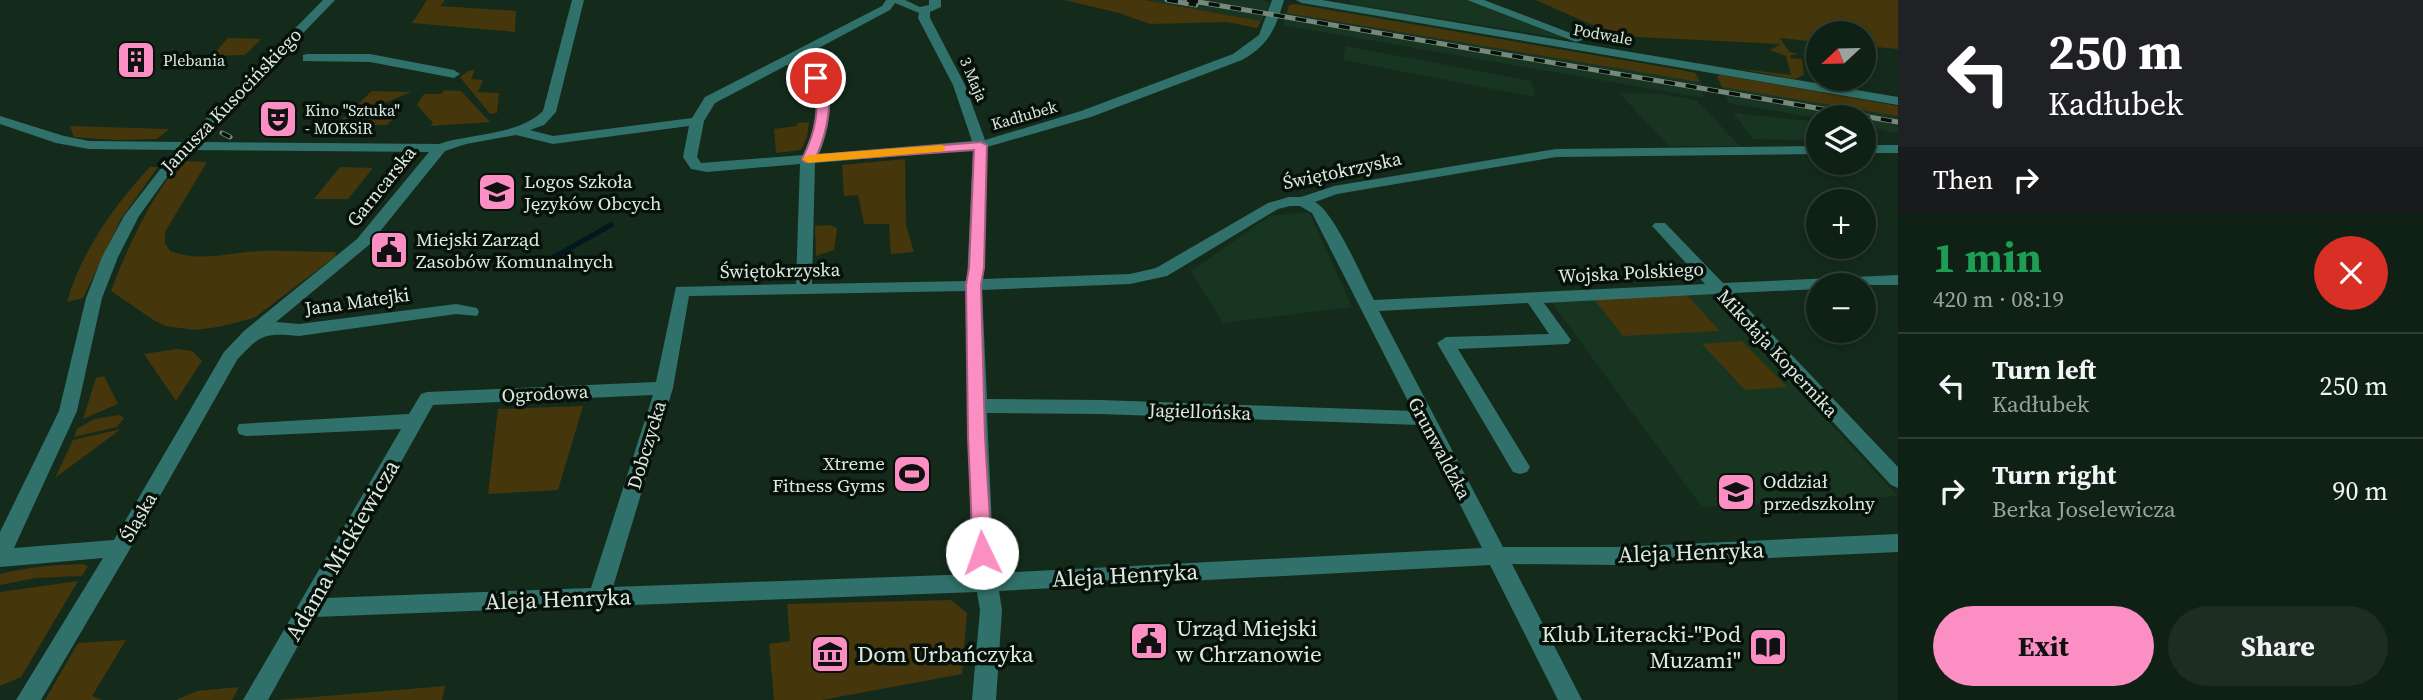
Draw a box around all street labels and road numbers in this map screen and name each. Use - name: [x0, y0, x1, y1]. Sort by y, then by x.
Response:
- street label: Podwale: [1572, 18, 1634, 50]
- street label: Janusza Kusocińskiego: [154, 22, 307, 179]
- street label: 3 Maja: [955, 53, 994, 106]
- street label: Kadłubek: [988, 95, 1060, 135]
- street label: Garncarska: [340, 140, 422, 232]
- street label: Świętokrzyska: [1280, 145, 1404, 195]
- street label: Wojska Polskiego: [1558, 255, 1704, 289]
- street label: Świętokrzyska: [720, 256, 841, 284]
- street label: Jana Matejki: [302, 281, 411, 321]
- street label: Mikołaja Kopernika: [1712, 283, 1844, 423]
- street label: Ogrodowa: [501, 378, 589, 408]
- street label: Grunwaldzka: [1402, 392, 1478, 504]
- street label: Jagiellońska: [1147, 396, 1252, 426]
- street label: Dobczycka: [620, 397, 672, 492]
- street label: Adama Mickiewicza: [277, 453, 407, 646]
- street label: Śląska: [114, 487, 163, 546]
- street label: Aleja Henryka: [1617, 533, 1765, 571]
- street label: Aleja Henryka: [1051, 555, 1199, 595]
- street label: Aleja Henryka: [484, 580, 632, 618]

